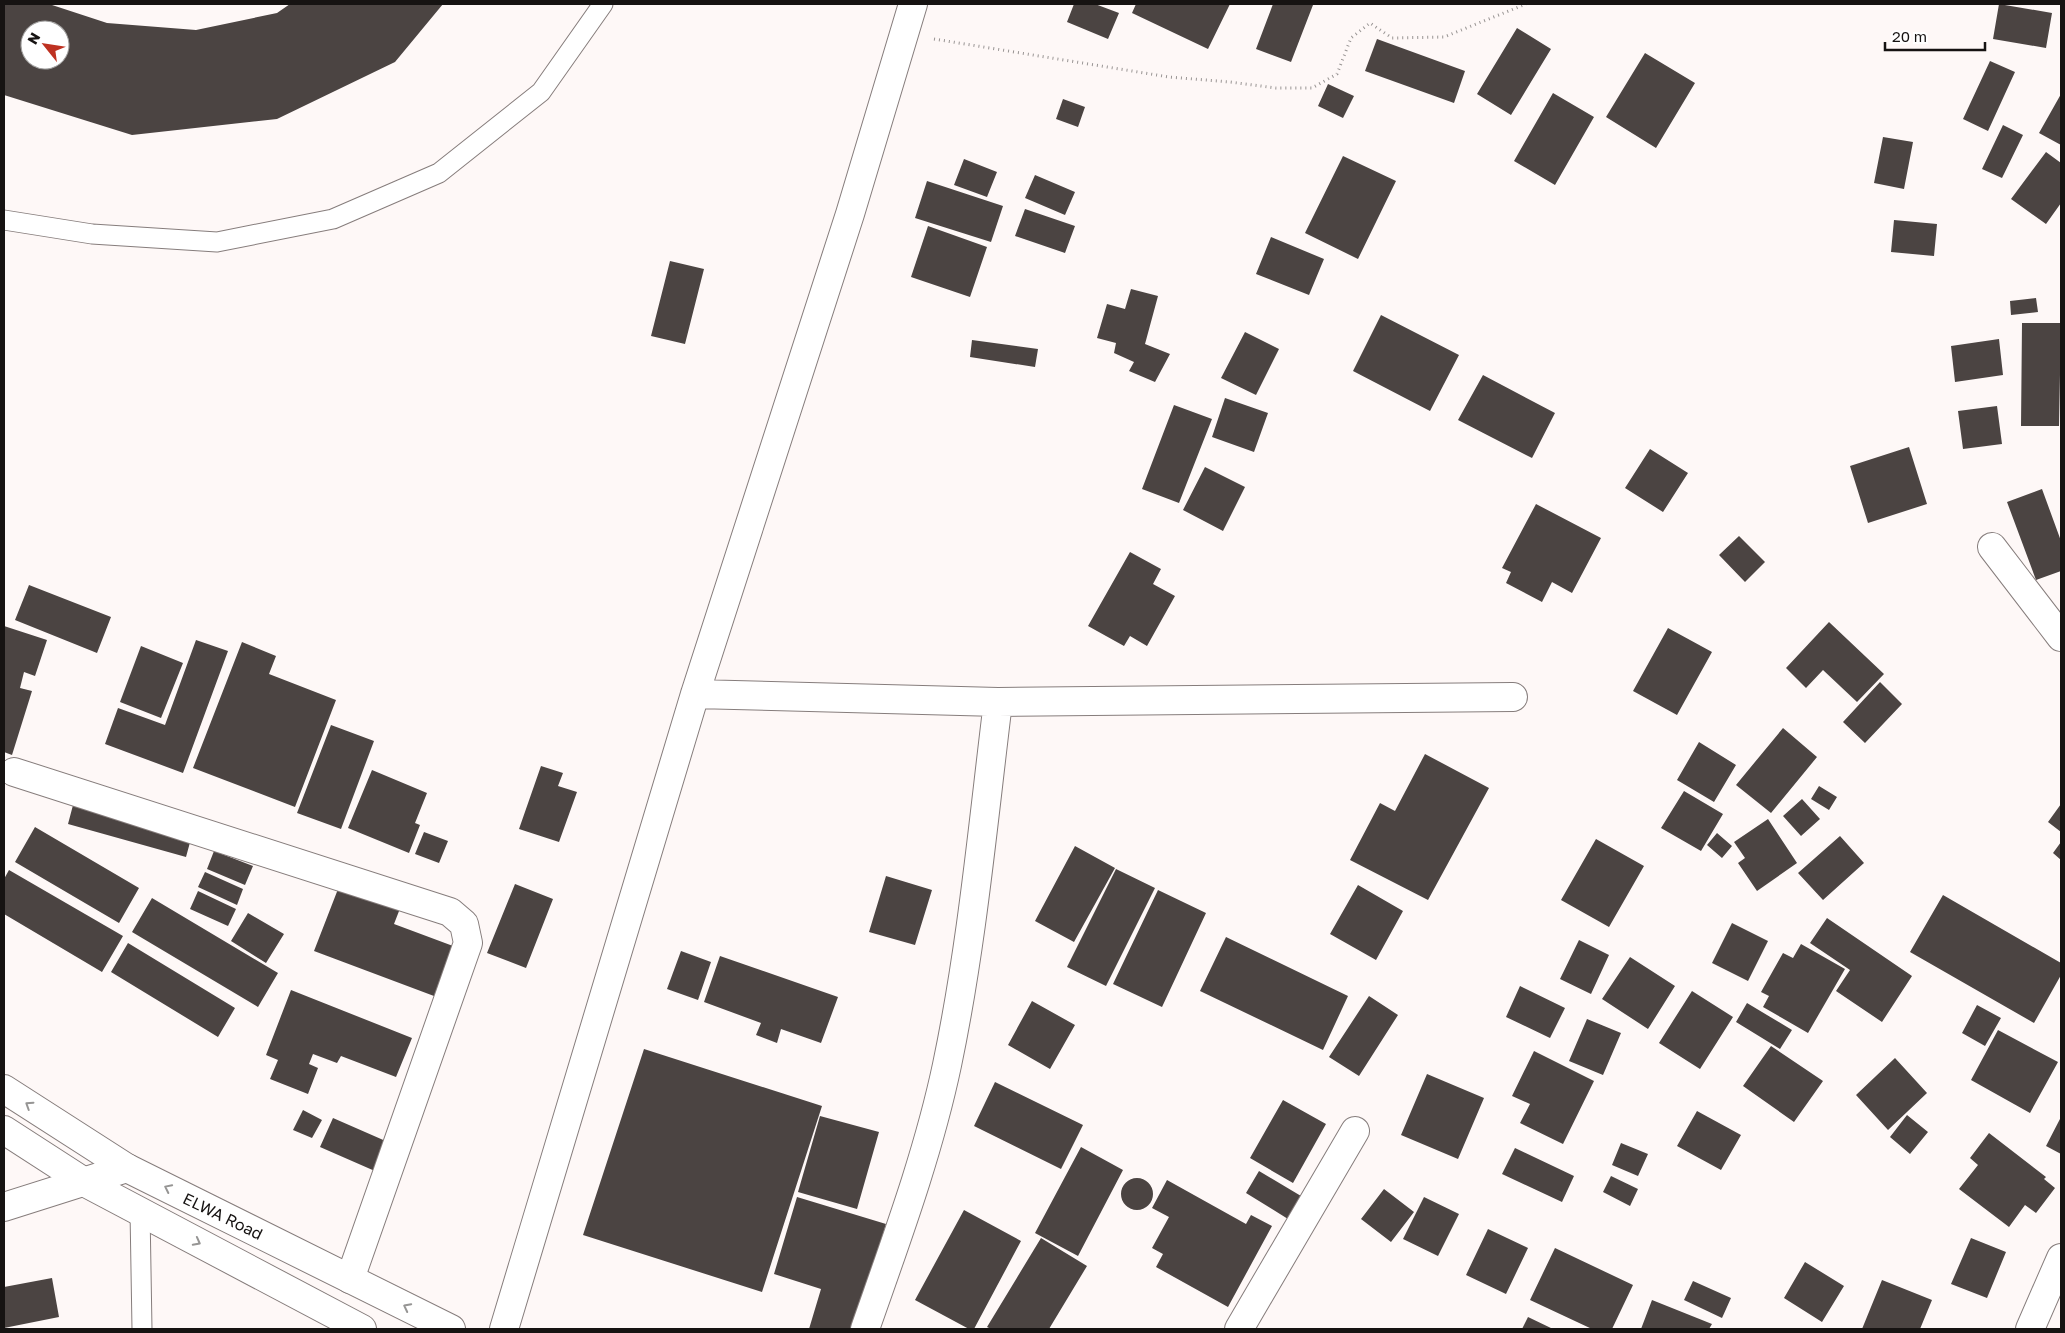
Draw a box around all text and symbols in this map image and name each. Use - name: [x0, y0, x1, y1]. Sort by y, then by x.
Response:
- north arrow: [20, 20, 70, 70]
- scale bar: [1885, 20, 1985, 52]
- text: 20 m: [1892, 27, 1927, 45]
- text: N: [23, 29, 43, 47]
- one-way arrow: [25, 1102, 34, 1111]
- one-way arrow: [164, 1184, 173, 1194]
- street label: ELWA Road: [180, 1188, 266, 1244]
- one-way arrow: [192, 1236, 201, 1246]
- one-way arrow: [403, 1303, 412, 1314]

